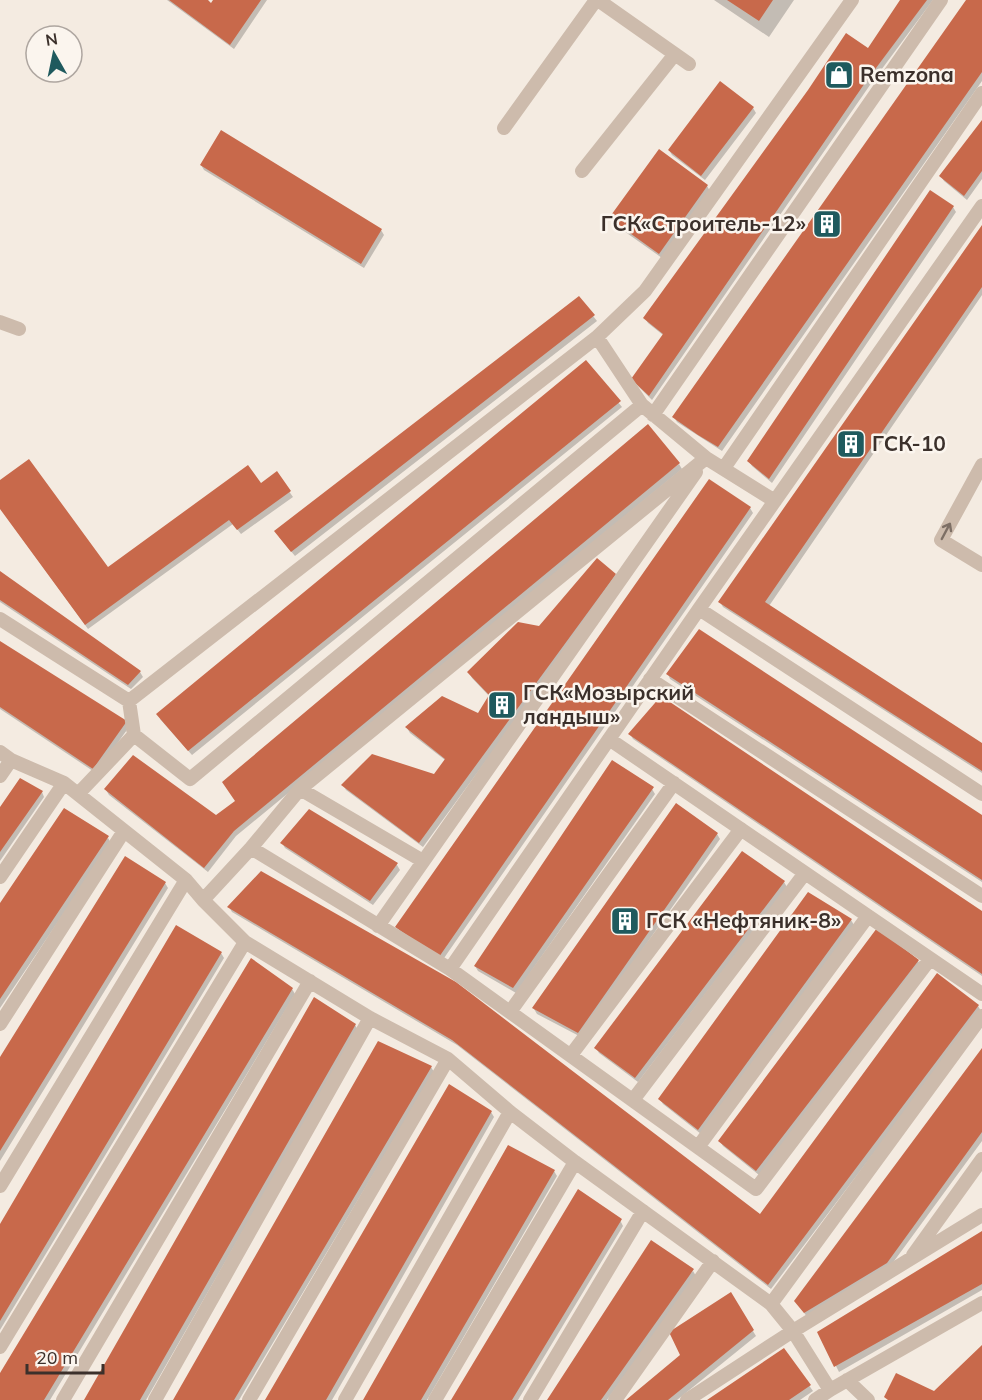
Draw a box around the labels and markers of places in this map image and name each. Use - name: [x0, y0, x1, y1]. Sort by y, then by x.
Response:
- shop icon: Remzona: [823, 59, 855, 91]
- place label: Remzona: [860, 61, 954, 87]
- building icon: ГСК«Строитель-12»: [811, 208, 843, 240]
- place label: ГСК«Строитель-12»: [601, 210, 806, 236]
- building icon: ГСК-10: [835, 428, 867, 460]
- place label: ГСК-10: [872, 430, 946, 456]
- place label: ГСК«Мозырский ландыш»: [523, 679, 694, 729]
- building icon: ГСК«Мозырский ландыш»: [486, 689, 518, 721]
- building icon: ГСК «Нефтяник-8»: [609, 905, 641, 937]
- place label: ГСК «Нефтяник-8»: [646, 907, 841, 933]

